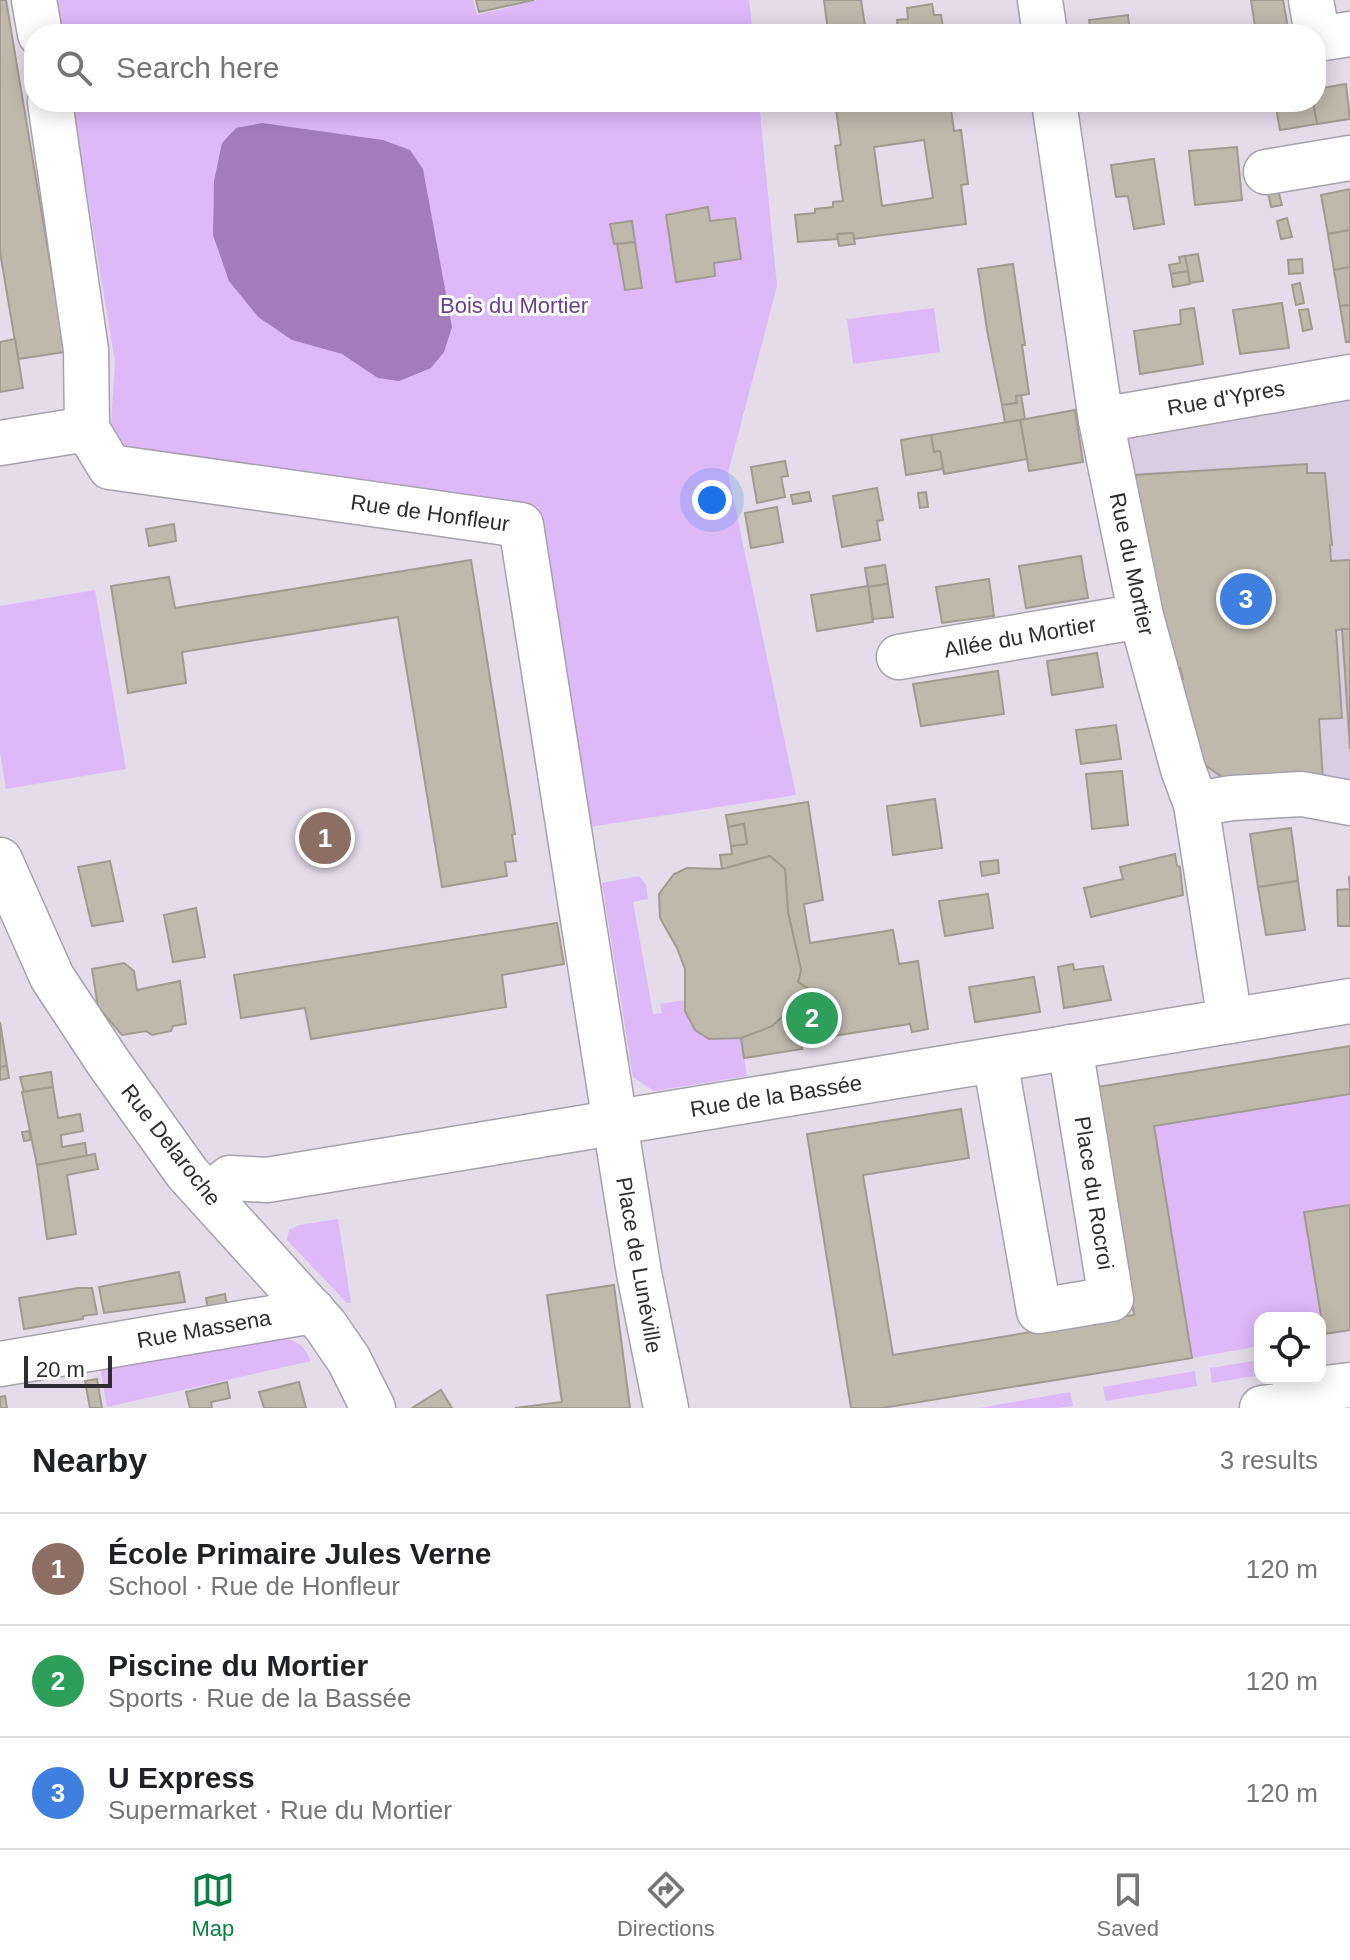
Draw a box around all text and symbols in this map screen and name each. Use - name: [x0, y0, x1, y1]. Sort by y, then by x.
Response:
- search box: [24, 24, 1326, 112]
- icon: search: [52, 46, 96, 90]
- text: Search here: [116, 51, 279, 84]
- park label: Bois du Mortier: [440, 293, 588, 318]
- street label: Rue d'Ypres: [1165, 375, 1287, 421]
- your location: [692, 480, 732, 520]
- street label: Rue de Honfleur: [349, 489, 511, 537]
- street label: Rue du Mortier: [1105, 490, 1159, 638]
- pin: 3: [1220, 569, 1272, 629]
- street label: Allée du Mortier: [942, 611, 1098, 663]
- pin: 1: [299, 808, 351, 868]
- pin: 2: [786, 988, 838, 1048]
- street label: Rue de la Bassée: [688, 1070, 864, 1122]
- street label: Rue Delaroche: [116, 1079, 226, 1211]
- street label: Place du Rocroi: [1070, 1114, 1118, 1272]
- street label: Place de Lunéville: [611, 1175, 667, 1355]
- street label: Rue Massena: [135, 1305, 274, 1353]
- map controls: [1254, 1312, 1326, 1384]
- button: locate: [1254, 1312, 1326, 1384]
- scale bar: [24, 1352, 112, 1388]
- text: 20 m: [36, 1357, 85, 1382]
- text: Nearby: [32, 1441, 147, 1479]
- text: 3 results: [1220, 1445, 1318, 1475]
- text: École Primaire Jules Verne: [108, 1537, 492, 1570]
- text: 1: [51, 1554, 65, 1584]
- text: 120 m: [1246, 1554, 1318, 1584]
- text: School · Rue de Honfleur: [108, 1571, 400, 1601]
- text: Piscine du Mortier: [108, 1649, 368, 1682]
- text: 2: [51, 1666, 65, 1696]
- text: 120 m: [1246, 1666, 1318, 1696]
- text: Sports · Rue de la Bassée: [108, 1683, 412, 1713]
- text: U Express: [108, 1761, 255, 1794]
- text: 3: [51, 1778, 65, 1808]
- text: 120 m: [1246, 1778, 1318, 1808]
- text: Supermarket · Rue du Mortier: [108, 1795, 452, 1825]
- tab: Map: [191, 1868, 235, 1942]
- tab: Directions: [617, 1868, 715, 1942]
- tab: Saved: [1097, 1868, 1159, 1942]

